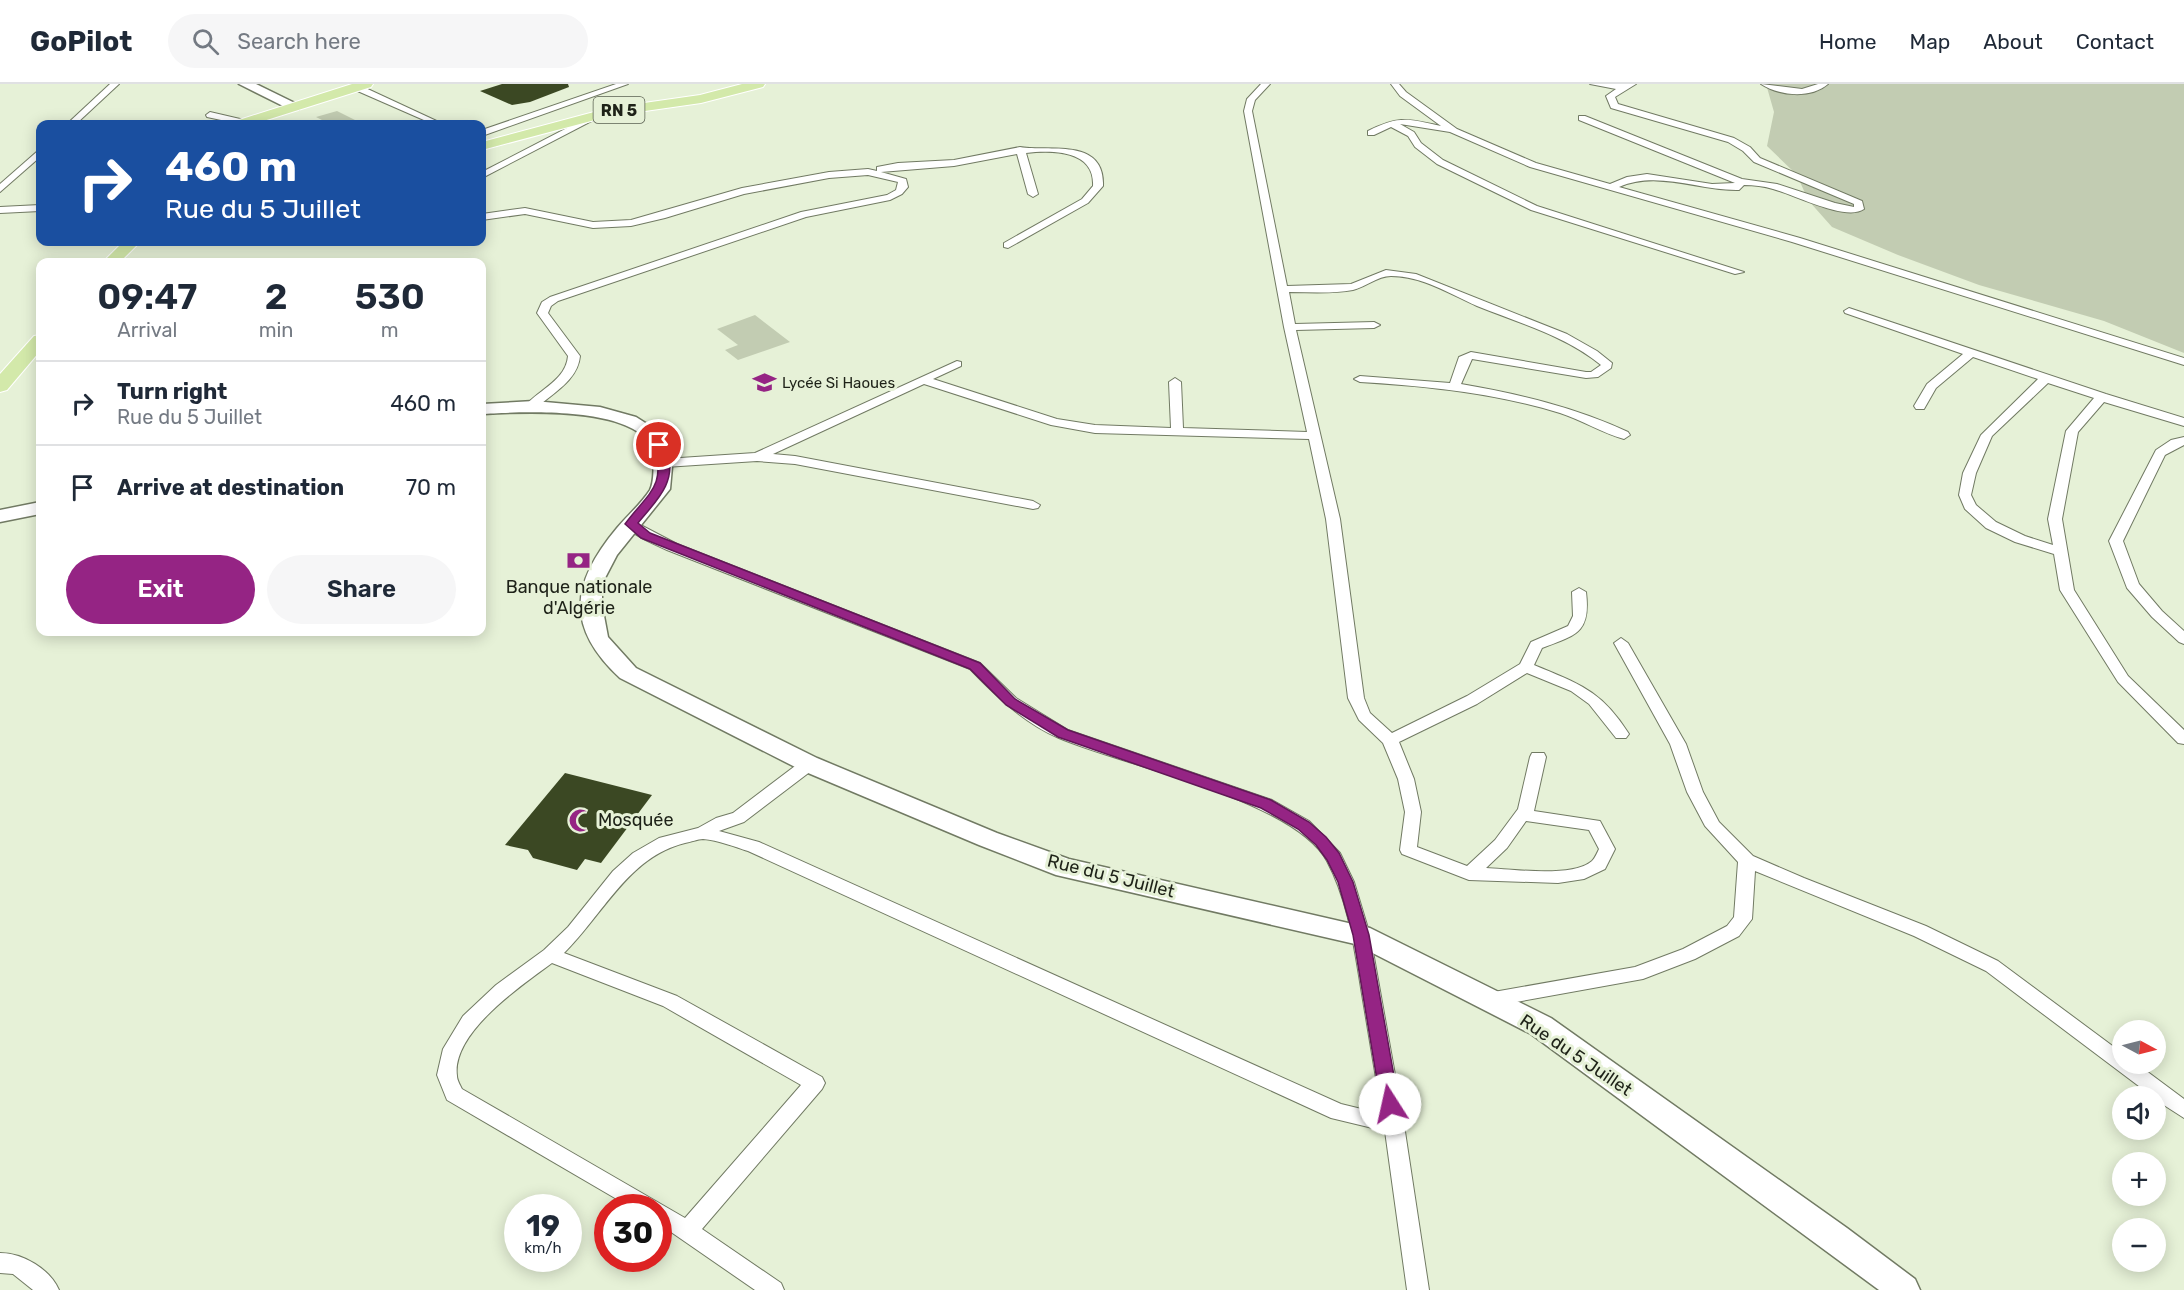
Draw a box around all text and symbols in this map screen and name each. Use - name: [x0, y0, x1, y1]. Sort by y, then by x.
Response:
- search box: [168, 14, 588, 68]
- text: GoPilot: [30, 25, 132, 58]
- icon: search: [189, 25, 222, 58]
- text: Search here: [237, 28, 361, 55]
- text: Home: [1819, 29, 1876, 54]
- text: Map: [1909, 29, 1950, 54]
- text: About: [1983, 29, 2043, 54]
- text: Contact: [2076, 29, 2154, 54]
- road number: RN 5: [594, 97, 644, 123]
- text: 460 m: [165, 142, 297, 192]
- icon: right: [66, 144, 144, 222]
- text: Rue du 5 Juillet: [165, 193, 361, 225]
- text: 09:47: [97, 275, 197, 318]
- text: 2: [265, 275, 287, 318]
- text: 530: [355, 275, 425, 318]
- text: Arrival: [117, 318, 177, 342]
- text: min: [259, 318, 293, 342]
- text: m: [381, 318, 399, 342]
- school or university icon: Lycée Si Haoues: [751, 370, 777, 396]
- place label: Lycée Si Haoues: [782, 374, 895, 392]
- text: Turn right: [117, 378, 227, 405]
- icon: right: [66, 387, 99, 420]
- text: 460 m: [390, 390, 456, 417]
- text: Rue du 5 Juillet: [117, 405, 262, 429]
- pin: [633, 419, 684, 470]
- icon: arrive: [642, 428, 675, 461]
- icon: arrive: [66, 471, 99, 504]
- text: Arrive at destination: [117, 474, 344, 501]
- text: 70 m: [406, 474, 456, 501]
- bank icon: Banque nationale d'Algérie: [566, 548, 592, 574]
- button: Exit: [66, 555, 255, 624]
- button: Share: [267, 555, 456, 624]
- place label: Banque nationale d'Algérie: [506, 576, 652, 619]
- mosque icon: Mosquée: [567, 807, 593, 833]
- place label: Mosquée: [598, 809, 674, 831]
- street label: Rue du 5 Juillet: [1045, 850, 1177, 902]
- street label: Rue du 5 Juillet: [1516, 1009, 1636, 1101]
- north arrow: [2112, 1020, 2166, 1074]
- map controls: [2112, 1020, 2166, 1272]
- position arrow: [1358, 1072, 1422, 1136]
- button: sound: [2112, 1086, 2166, 1140]
- button: +: [2112, 1152, 2166, 1206]
- speed limit sign: 30: [594, 1194, 672, 1272]
- text: 19: [526, 1208, 560, 1244]
- button: −: [2112, 1218, 2166, 1272]
- text: km/h: [524, 1239, 562, 1257]

